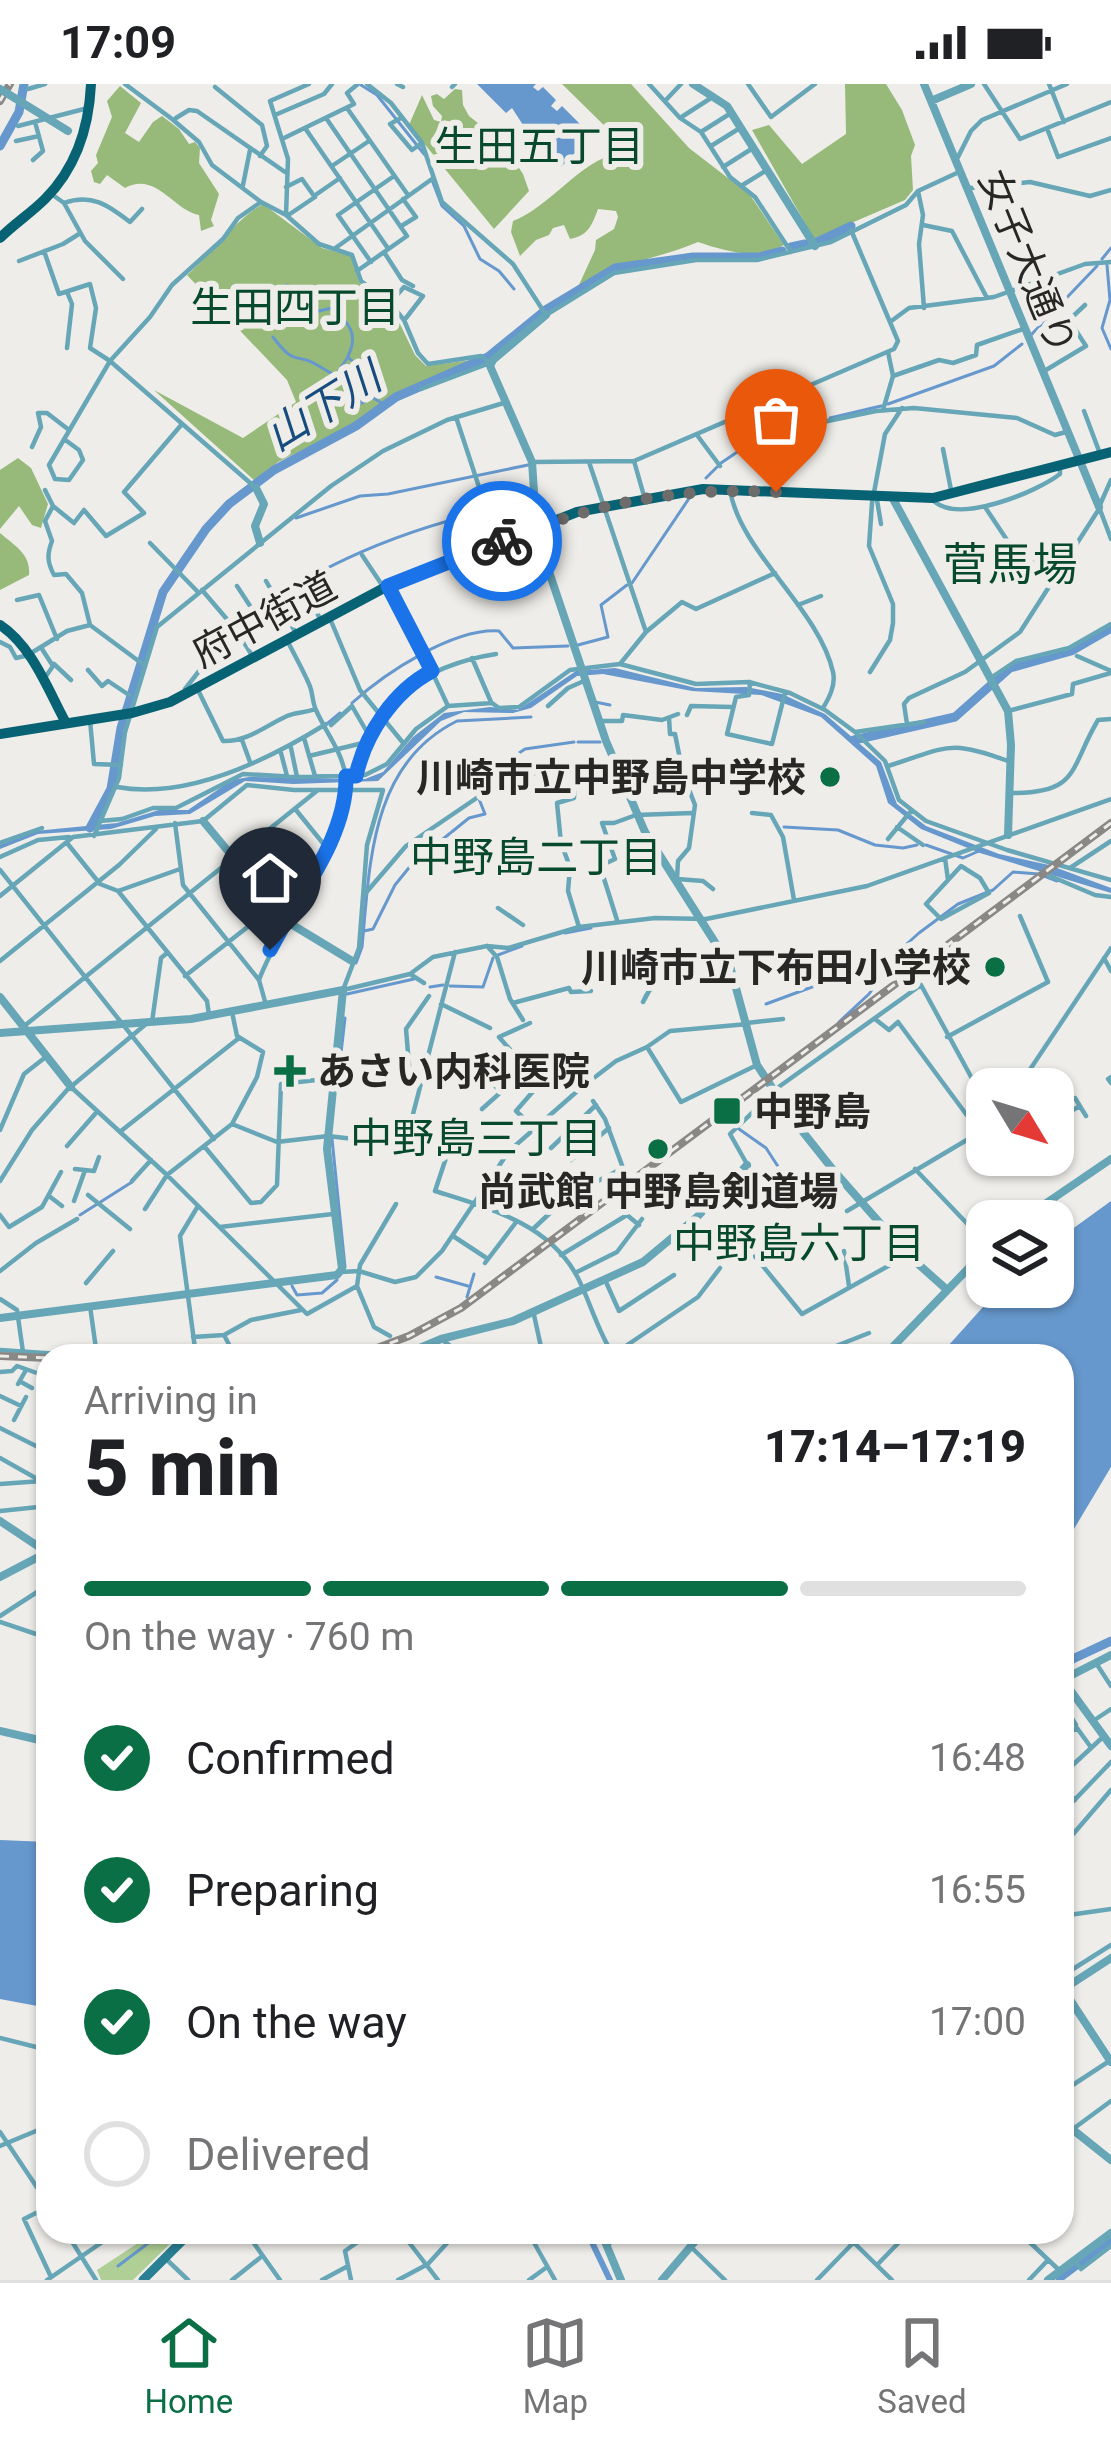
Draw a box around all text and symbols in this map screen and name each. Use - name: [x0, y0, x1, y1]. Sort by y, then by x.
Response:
- text: 17:09: [60, 16, 176, 69]
- district label: 生田五丁目: [434, 122, 644, 171]
- street label: 女子大通り: [969, 163, 1085, 361]
- district label: 生田四丁目: [190, 283, 400, 332]
- water label: 山下川: [257, 350, 393, 461]
- pin: [725, 369, 827, 492]
- icon: bag: [743, 387, 809, 453]
- courier: [442, 481, 562, 601]
- icon: bike: [469, 508, 535, 574]
- district label: 菅馬場: [942, 538, 1078, 591]
- street label: 府中街道: [185, 563, 344, 677]
- place label: 川崎市立中野島中学校: [416, 755, 806, 801]
- marker: 川崎市立中野島中学校: [817, 764, 843, 790]
- pin: [219, 827, 321, 950]
- district label: 中野島二丁目: [410, 833, 662, 882]
- icon: home: [237, 845, 303, 911]
- place label: 川崎市立下布田小学校: [581, 945, 971, 991]
- marker: 川崎市立下布田小学校: [982, 954, 1008, 980]
- place label: あさい内科医院: [317, 1049, 590, 1095]
- marker: あさい内科医院: [274, 1055, 306, 1087]
- north arrow: [966, 1068, 1074, 1176]
- map controls: [966, 1068, 1074, 1308]
- place label: 中野島: [754, 1089, 871, 1135]
- marker: 中野島: [711, 1095, 743, 1127]
- district label: 中野島三丁目: [350, 1114, 602, 1163]
- marker: 尚武館 中野島剣道場: [645, 1136, 671, 1162]
- place label: 尚武館 中野島剣道場: [478, 1169, 838, 1215]
- button: layers: [966, 1200, 1074, 1308]
- district label: 中野島六丁目: [673, 1219, 925, 1268]
- text: Arriving in: [84, 1378, 258, 1424]
- text: 17:14–17:19: [764, 1420, 1026, 1473]
- text: 5 min: [84, 1423, 281, 1514]
- text: On the way · 760 m: [84, 1614, 415, 1660]
- icon: check: [84, 1725, 150, 1791]
- text: Confirmed: [186, 1732, 395, 1785]
- text: 16:48: [929, 1735, 1026, 1781]
- icon: check: [84, 1857, 150, 1923]
- text: Preparing: [186, 1864, 379, 1917]
- text: 16:55: [929, 1867, 1026, 1913]
- icon: check: [84, 1989, 150, 2055]
- text: On the way: [186, 1996, 407, 2049]
- text: 17:00: [929, 1999, 1026, 2045]
- text: Delivered: [186, 2128, 371, 2181]
- tab: Home: [145, 2310, 233, 2421]
- tab: Map: [522, 2310, 588, 2421]
- tab: Saved: [877, 2310, 967, 2421]

